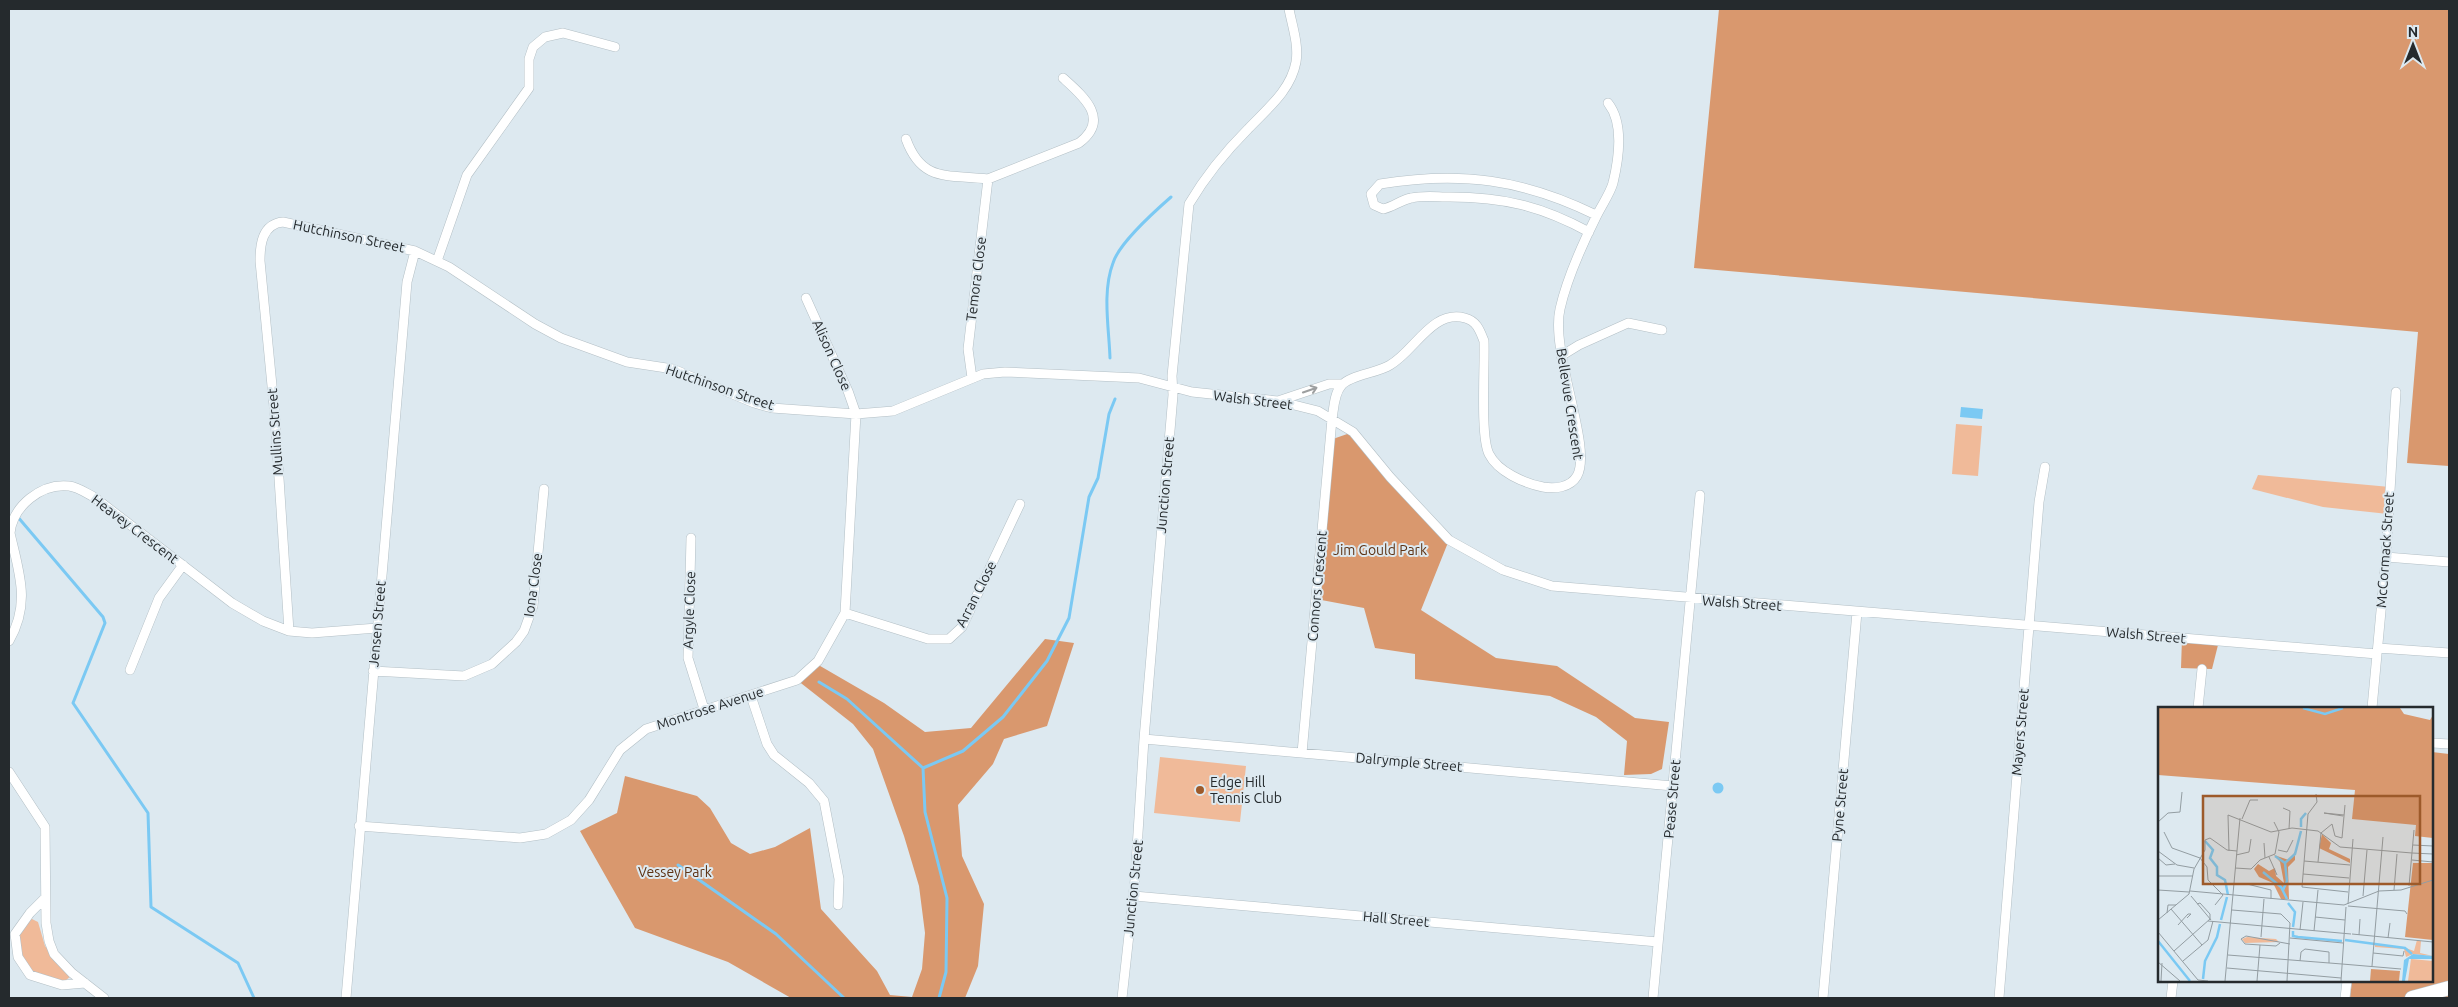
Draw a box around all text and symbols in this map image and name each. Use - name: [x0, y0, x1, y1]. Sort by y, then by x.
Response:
- north arrow: [2388, 20, 2438, 70]
- text: N: [2408, 24, 2418, 40]
- street label: Hutchinson Street: [292, 216, 407, 256]
- street label: Temora Close: [963, 236, 989, 322]
- street label: Alison Close: [809, 317, 855, 393]
- street label: Bellevue Crescent: [1553, 347, 1587, 461]
- street label: Hutchinson Street: [664, 361, 777, 413]
- one-way arrow: [1301, 385, 1317, 395]
- street label: Mullins Street: [264, 387, 286, 476]
- street label: Walsh Street: [1212, 387, 1294, 413]
- street label: Junction Street: [1153, 436, 1177, 534]
- street label: Heavey Crescent: [88, 491, 182, 567]
- street label: McCormack Street: [2373, 491, 2397, 608]
- street label: Connors Crescent: [1304, 530, 1330, 642]
- park label: Jim Gould Park: [1333, 542, 1427, 558]
- street label: Iona Close: [521, 552, 545, 618]
- street label: Arran Close: [952, 558, 1000, 630]
- street label: Argyle Close: [680, 571, 698, 649]
- street label: Jensen Street: [365, 580, 389, 668]
- street label: Walsh Street: [1702, 592, 1783, 614]
- street label: Walsh Street: [2106, 624, 2187, 646]
- street label: Montrose Avenue: [654, 683, 766, 733]
- street label: Mayers Street: [2008, 687, 2032, 776]
- inset map: [2158, 707, 2433, 982]
- street label: Dalrymple Street: [1355, 749, 1464, 775]
- street label: Pease Street: [1661, 758, 1683, 839]
- street label: Pyne Street: [1829, 767, 1851, 842]
- place label: Edge Hill Tennis Club: [1210, 774, 1282, 806]
- marker: Edge Hill Tennis Club: [1194, 784, 1206, 796]
- street label: Junction Street: [1120, 839, 1146, 937]
- park label: Vessey Park: [638, 864, 712, 880]
- street label: Hall Street: [1362, 908, 1430, 930]

